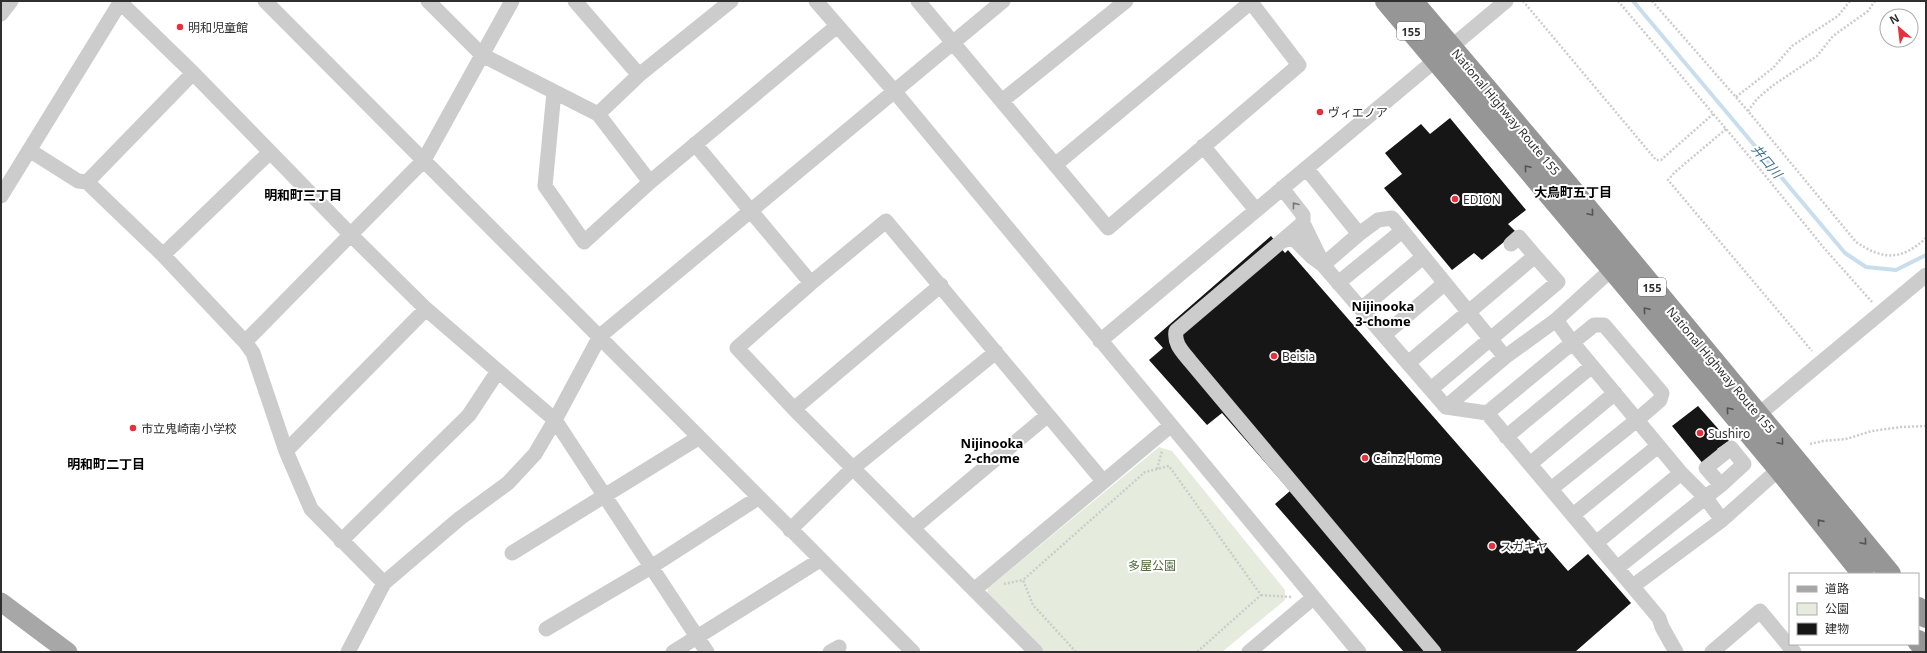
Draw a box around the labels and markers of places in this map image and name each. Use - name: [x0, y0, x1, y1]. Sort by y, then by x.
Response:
- place label: 明和児童館: [188, 19, 248, 36]
- marker: 明和児童館: [175, 22, 185, 32]
- place label: ヴィエノア: [1328, 104, 1388, 121]
- marker: ヴィエノア: [1315, 107, 1325, 117]
- place label: EDION: [1463, 191, 1501, 208]
- marker: EDION: [1450, 194, 1460, 204]
- place label: Beisia: [1282, 348, 1315, 365]
- marker: Beisia: [1269, 351, 1279, 361]
- place label: 市立鬼崎南小学校: [141, 420, 237, 437]
- marker: 市立鬼崎南小学校: [128, 423, 138, 433]
- place label: Sushiro: [1708, 425, 1750, 442]
- marker: Sushiro: [1695, 428, 1705, 438]
- place label: Cainz Home: [1373, 450, 1441, 467]
- marker: Cainz Home: [1360, 453, 1370, 463]
- place label: スガキヤ: [1500, 538, 1548, 555]
- marker: スガキヤ: [1487, 541, 1497, 551]

